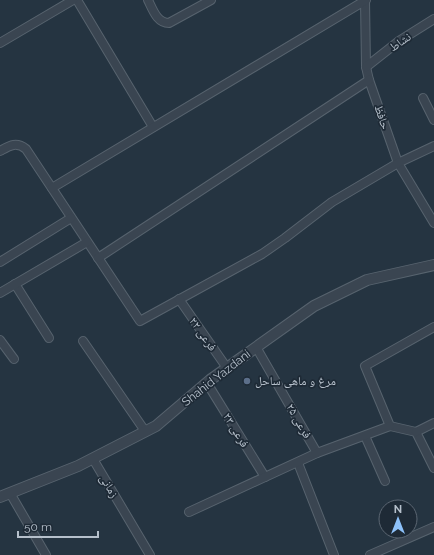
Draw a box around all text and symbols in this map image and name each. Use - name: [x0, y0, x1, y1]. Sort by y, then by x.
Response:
- street label: نشاط: [386, 30, 414, 54]
- street label: حافظ: [371, 103, 393, 131]
- street label: فرعی ۲۲: [186, 314, 220, 354]
- street label: Shahid Yazdani: [179, 347, 253, 409]
- place label: مرغ و ماهی ساحل: [255, 374, 336, 389]
- marker: مرغ و ماهی ساحل: [242, 376, 252, 386]
- street label: فرعی ۲۵: [283, 401, 315, 441]
- street label: فرعی ۲۳: [220, 410, 252, 450]
- street label: زمانی: [97, 472, 122, 500]
- north arrow: [378, 499, 418, 539]
- text: N: [394, 503, 402, 516]
- scale bar: [18, 513, 98, 539]
- text: 50 m: [24, 520, 52, 534]

